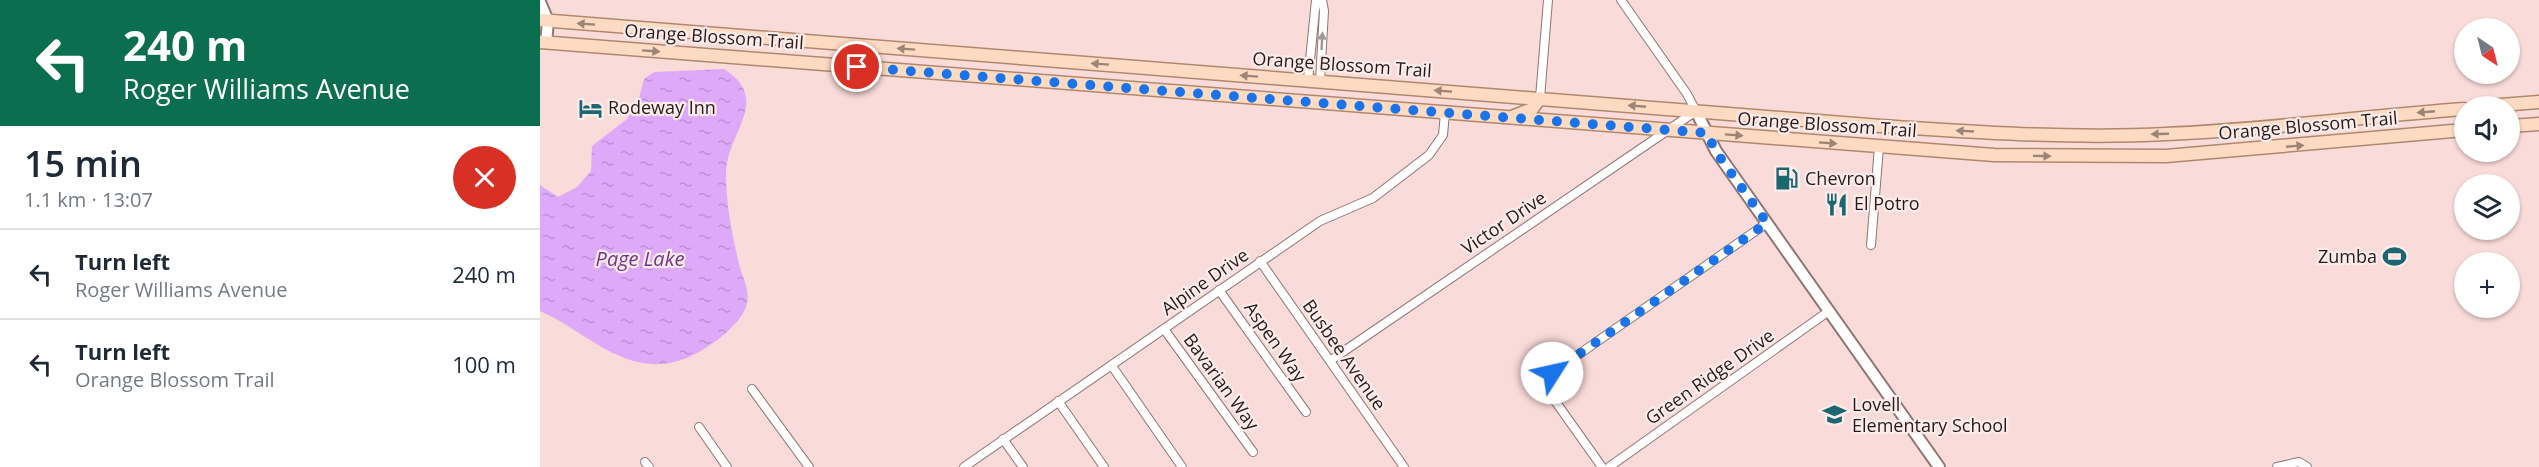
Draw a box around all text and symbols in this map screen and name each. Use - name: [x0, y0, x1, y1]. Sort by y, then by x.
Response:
- text: 240 m: [123, 16, 247, 73]
- street label: Orange Blossom Trail: [624, 18, 805, 54]
- north arrow: [2454, 18, 2520, 84]
- map controls: [2454, 18, 2520, 318]
- one-way arrow: [576, 19, 595, 29]
- icon: left: [24, 24, 102, 102]
- one-way arrow: [1317, 31, 1327, 50]
- pin: [831, 41, 882, 92]
- one-way arrow: [896, 44, 915, 54]
- one-way arrow: [641, 46, 660, 55]
- street label: Orange Blossom Trail: [1252, 46, 1433, 82]
- icon: arrive: [840, 50, 873, 83]
- one-way arrow: [1090, 59, 1109, 69]
- text: Roger Williams Avenue: [123, 70, 410, 107]
- one-way arrow: [1240, 71, 1259, 81]
- one-way arrow: [1434, 86, 1453, 96]
- hotel icon: Rodeway Inn: [577, 95, 603, 121]
- place label: Rodeway Inn: [608, 95, 716, 119]
- button: sound: [2454, 96, 2520, 162]
- one-way arrow: [1628, 101, 1647, 111]
- street label: Orange Blossom Trail: [2217, 105, 2398, 145]
- street label: Orange Blossom Trail: [1737, 106, 1918, 142]
- one-way arrow: [2417, 107, 2436, 117]
- one-way arrow: [1955, 127, 1974, 136]
- one-way arrow: [2150, 130, 2169, 139]
- one-way arrow: [1724, 131, 1743, 140]
- one-way arrow: [1819, 138, 1838, 148]
- text: 15 min: [24, 139, 142, 188]
- one-way arrow: [2285, 141, 2304, 151]
- button: close: [453, 146, 516, 209]
- one-way arrow: [2032, 152, 2051, 161]
- fuel station icon: Chevron: [1774, 166, 1800, 192]
- place label: Chevron: [1805, 166, 1876, 190]
- button: layers: [2454, 174, 2520, 240]
- street label: Victor Drive: [1456, 185, 1550, 259]
- text: 1.1 km · 13:07: [24, 186, 153, 213]
- restaurant icon: El Potro: [1823, 191, 1849, 217]
- place label: El Potro: [1854, 191, 1919, 215]
- street label: Alpine Drive: [1156, 242, 1253, 320]
- place label: Zumba: [2318, 244, 2377, 268]
- sports icon: Zumba: [2382, 244, 2408, 270]
- water label: Page Lake: [596, 245, 684, 272]
- text: Turn left: [75, 246, 170, 276]
- button: +: [2454, 252, 2520, 318]
- icon: left: [24, 258, 57, 291]
- text: 240 m: [452, 259, 516, 289]
- text: Roger Williams Avenue: [75, 276, 287, 303]
- street label: Busbee Avenue: [1298, 294, 1392, 414]
- street label: Aspen Way: [1239, 297, 1313, 387]
- street label: Green Ridge Drive: [1640, 323, 1778, 430]
- street label: Bavarian Way: [1179, 328, 1266, 435]
- text: Turn left: [75, 336, 170, 366]
- position arrow: [1520, 341, 1584, 405]
- icon: left: [24, 348, 57, 381]
- text: 100 m: [452, 349, 516, 379]
- text: Orange Blossom Trail: [75, 366, 275, 393]
- place label: Lovell Elementary School: [1852, 392, 2008, 437]
- school or university icon: Lovell Elementary School: [1821, 402, 1847, 428]

